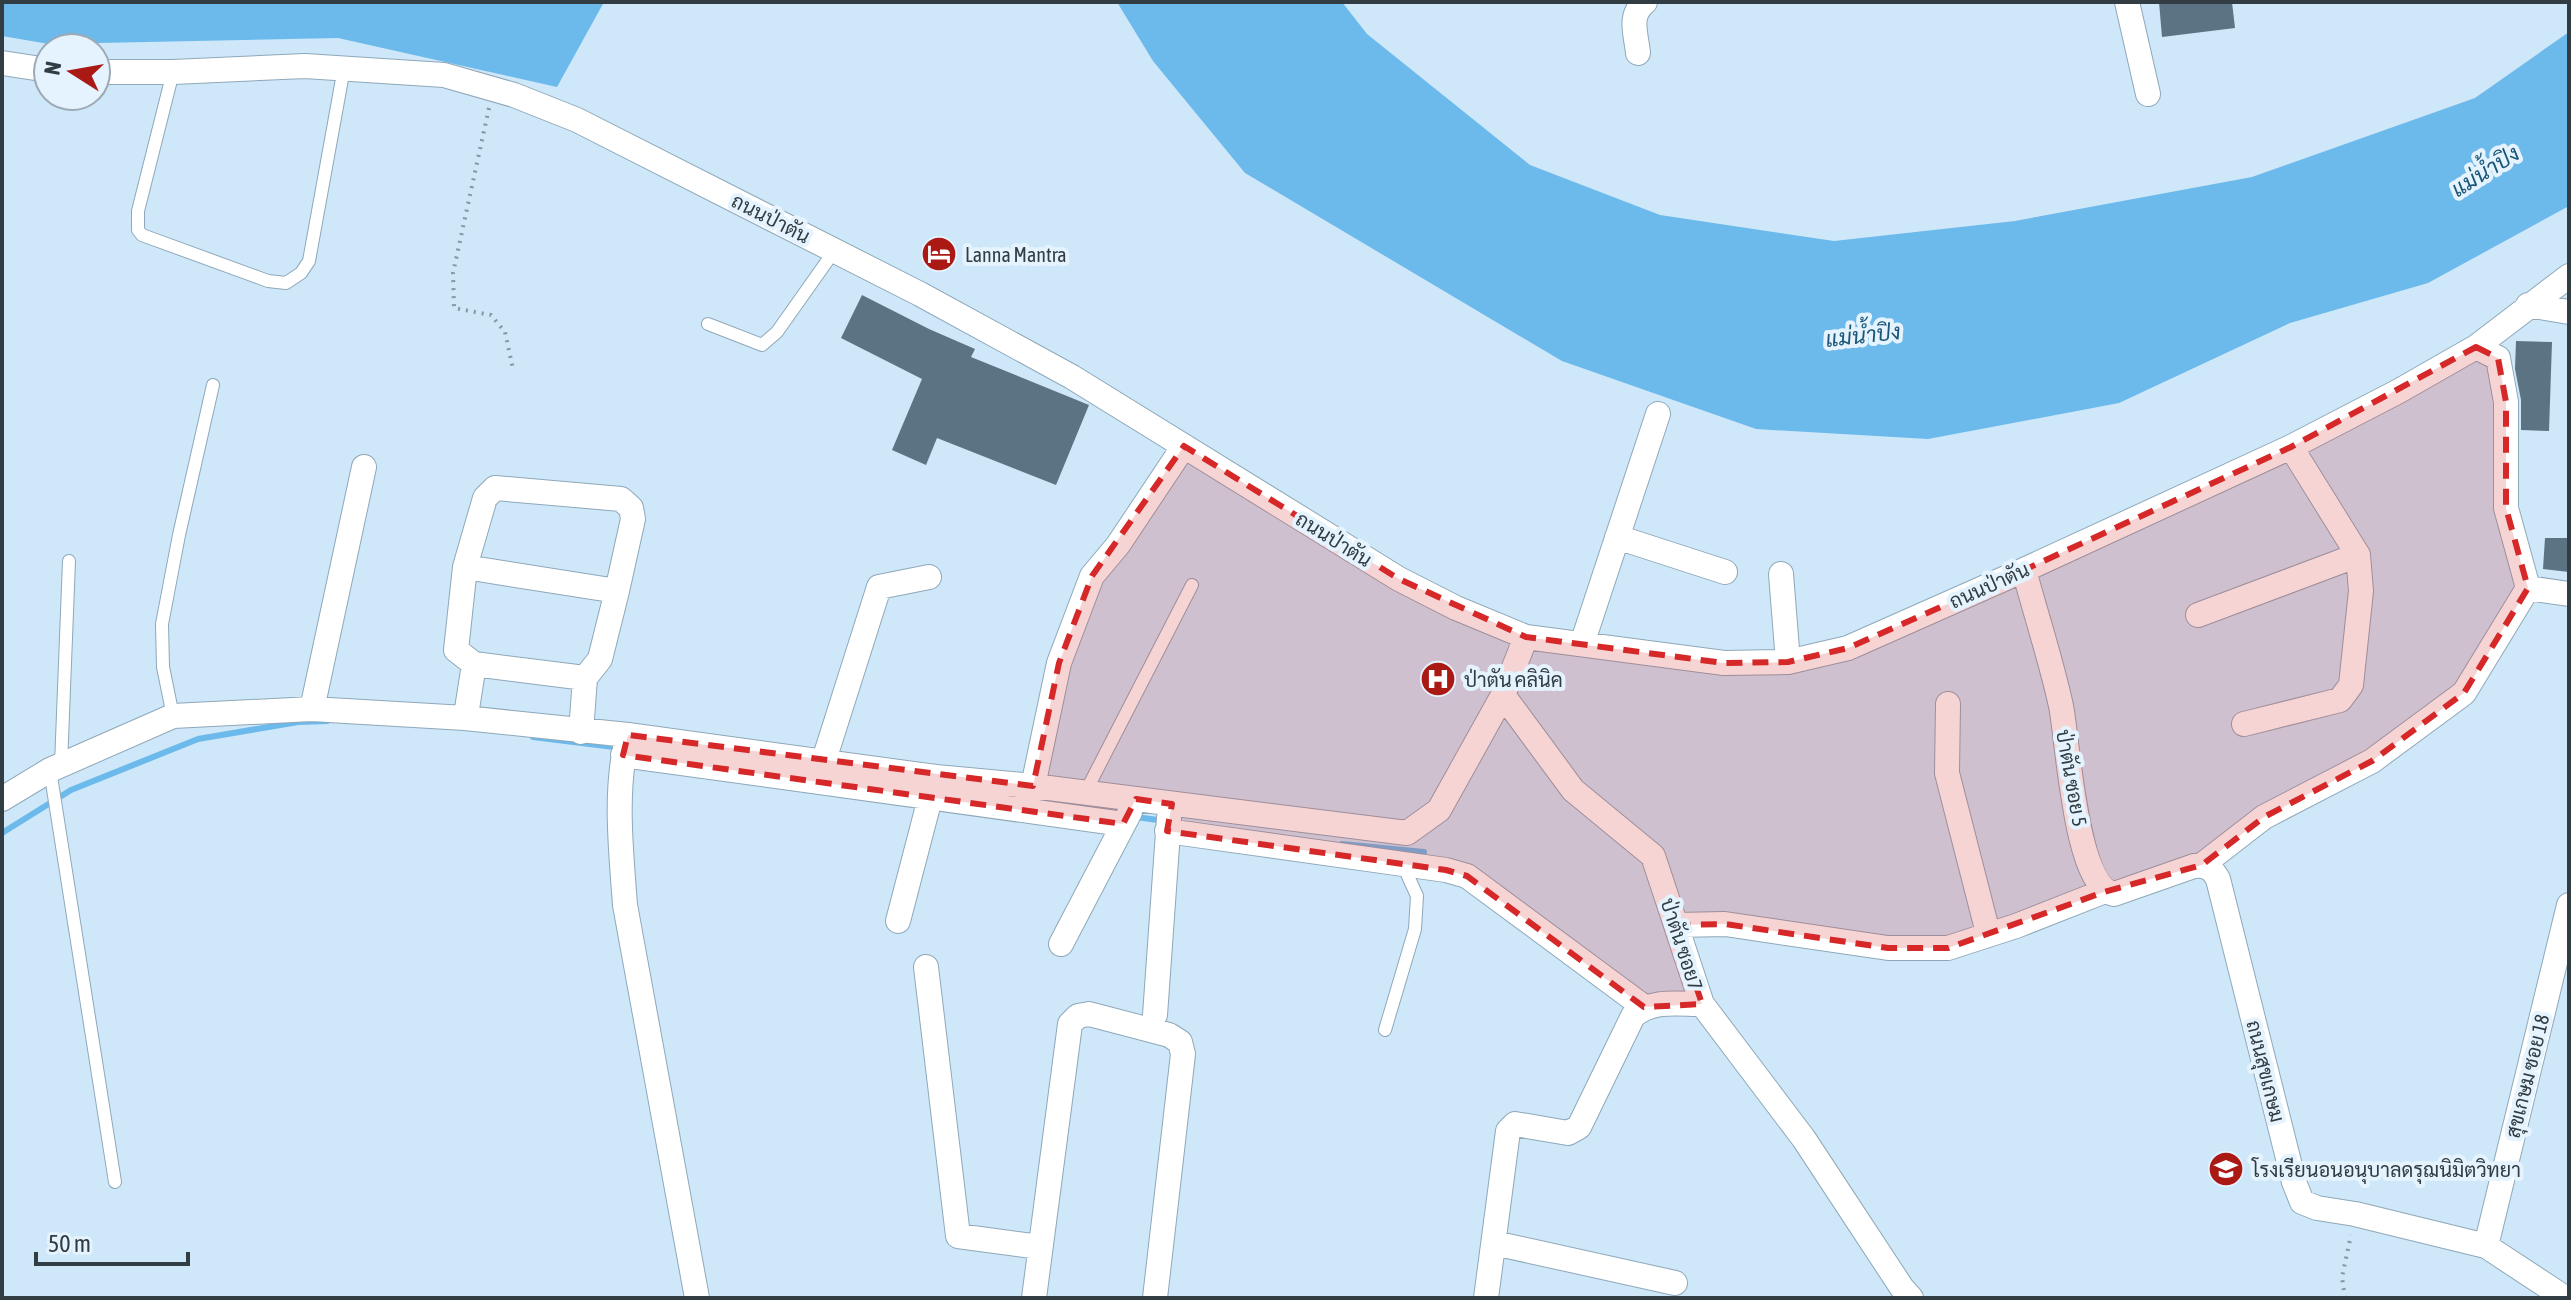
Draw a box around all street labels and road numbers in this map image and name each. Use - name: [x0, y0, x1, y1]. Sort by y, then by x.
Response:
- street label: ถนนป่าตัน: [728, 189, 814, 247]
- street label: ถนนป่าตัน: [1292, 507, 1376, 571]
- street label: ถนนป่าตัน: [1946, 557, 2032, 613]
- street label: ป่าตัน ซอย 5: [2052, 728, 2092, 828]
- street label: ป่าตัน ซอย7: [1656, 895, 1708, 993]
- street label: สุขเกษม ซอย 18: [2501, 1012, 2556, 1141]
- street label: ถนนสุขเกษม: [2239, 1018, 2290, 1125]

